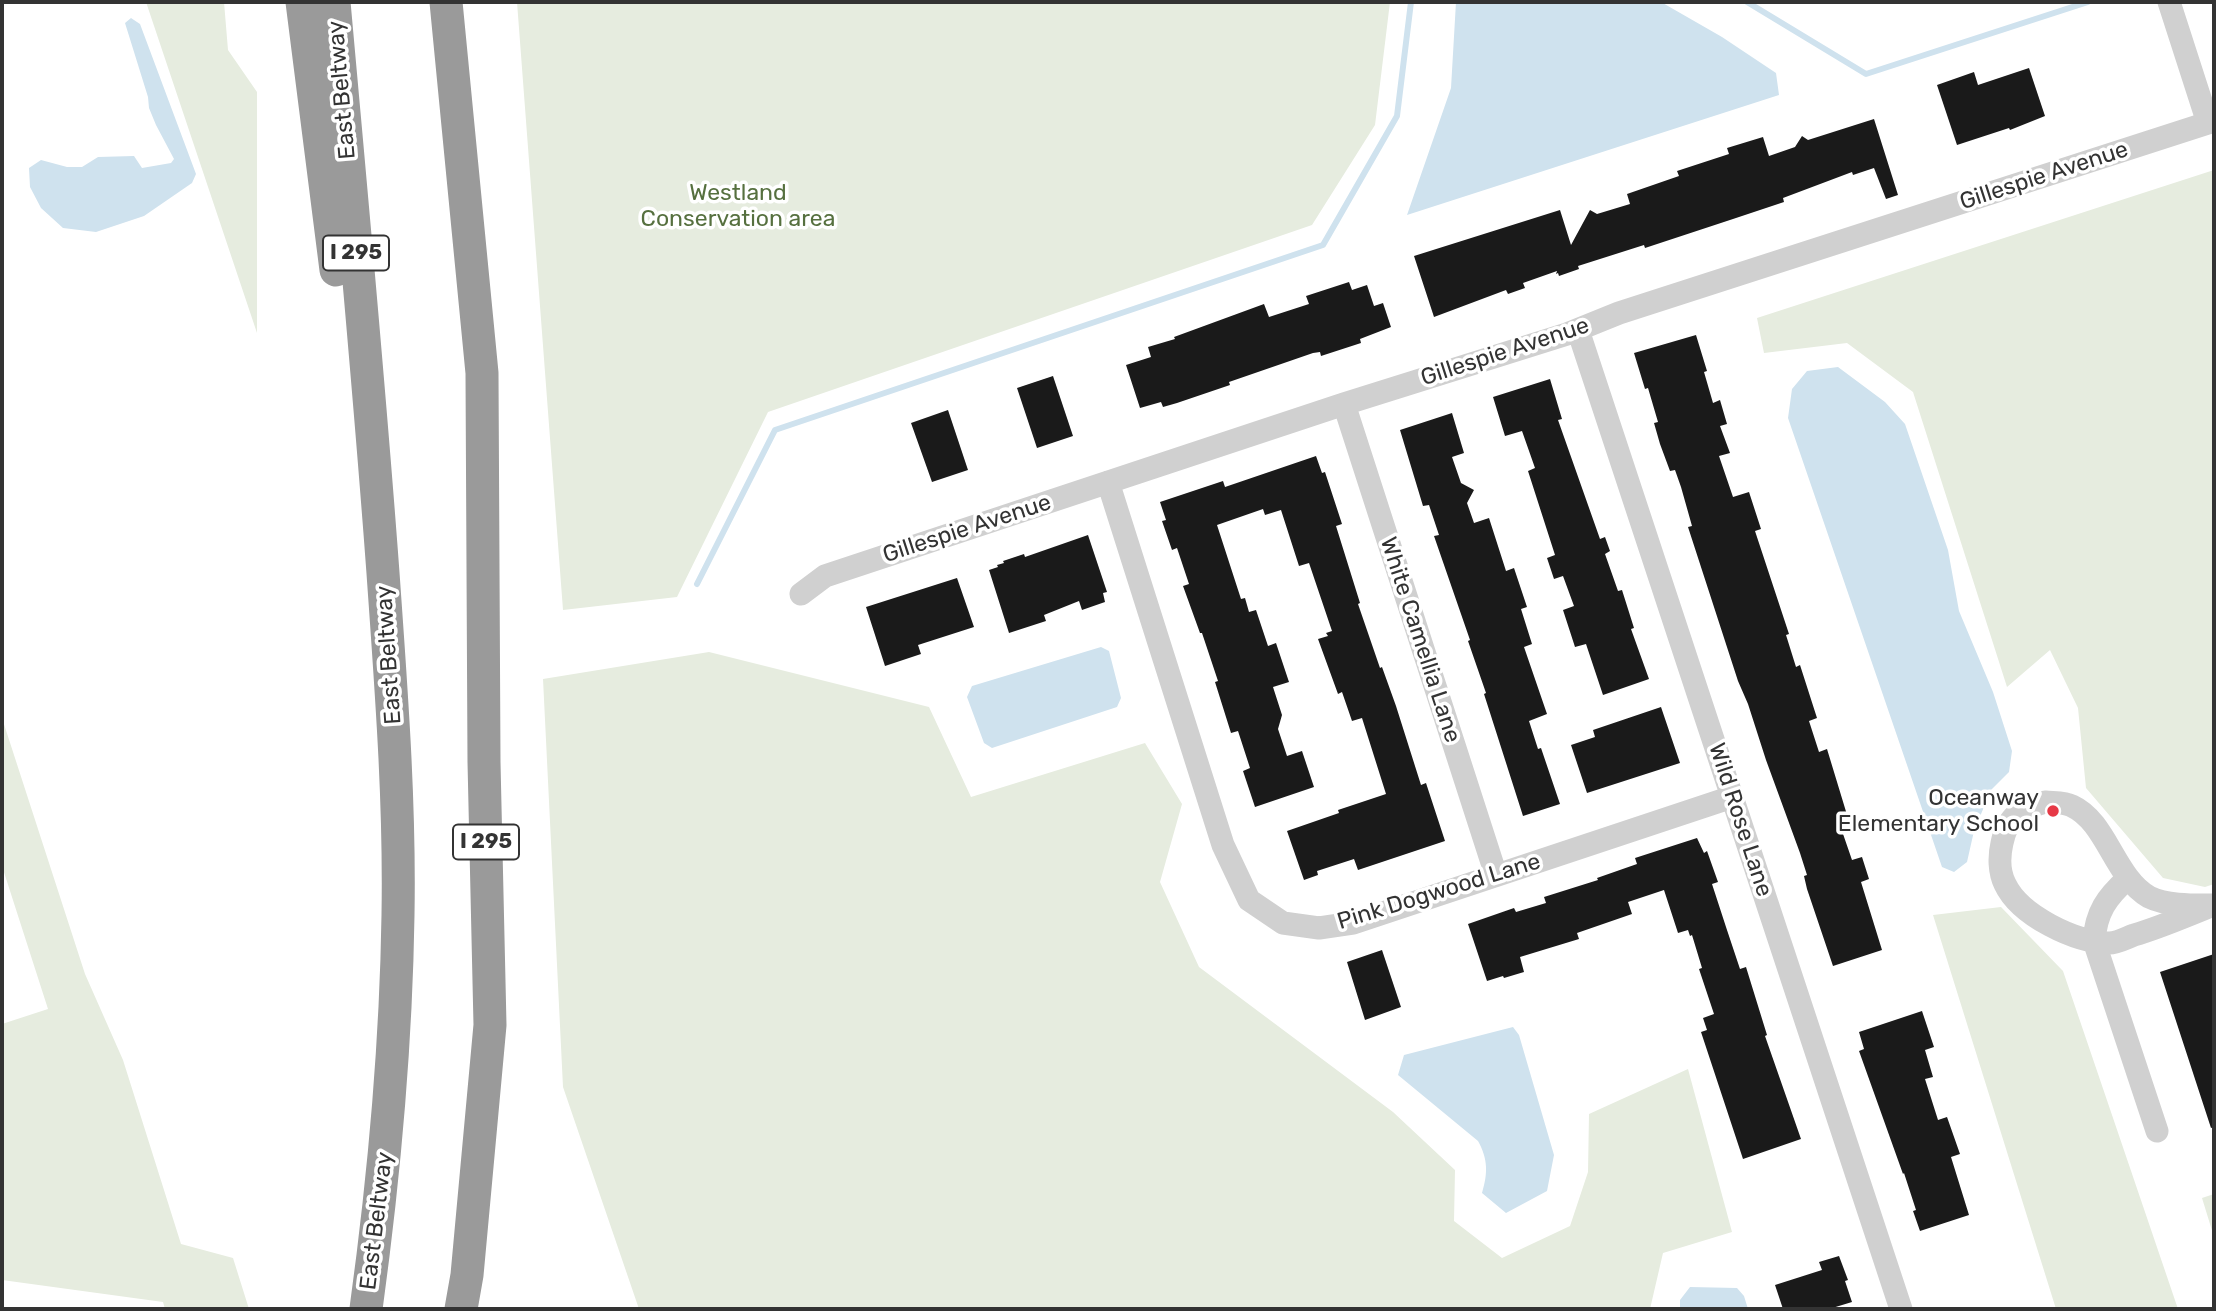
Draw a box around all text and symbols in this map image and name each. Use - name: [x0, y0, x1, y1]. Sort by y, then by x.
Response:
- street label: East Beltway: [322, 20, 362, 160]
- street label: Gillespie Avenue: [1956, 136, 2132, 216]
- park label: Westland Conservation area: [641, 179, 835, 233]
- road number: I 295: [323, 236, 389, 270]
- street label: Gillespie Avenue: [1417, 312, 1593, 392]
- street label: Gillespie Avenue: [879, 489, 1055, 569]
- street label: White Camellia Lane: [1374, 534, 1466, 746]
- street label: East Beltway: [370, 585, 408, 725]
- street label: Wild Rose Lane: [1702, 740, 1778, 900]
- place label: Oceanway Elementary School: [1838, 784, 2039, 838]
- marker: Oceanway Elementary School: [2045, 803, 2061, 819]
- road number: I 295: [453, 824, 519, 860]
- street label: Pink Dogwood Lane: [1334, 848, 1544, 936]
- street label: East Beltway: [355, 1150, 399, 1292]

